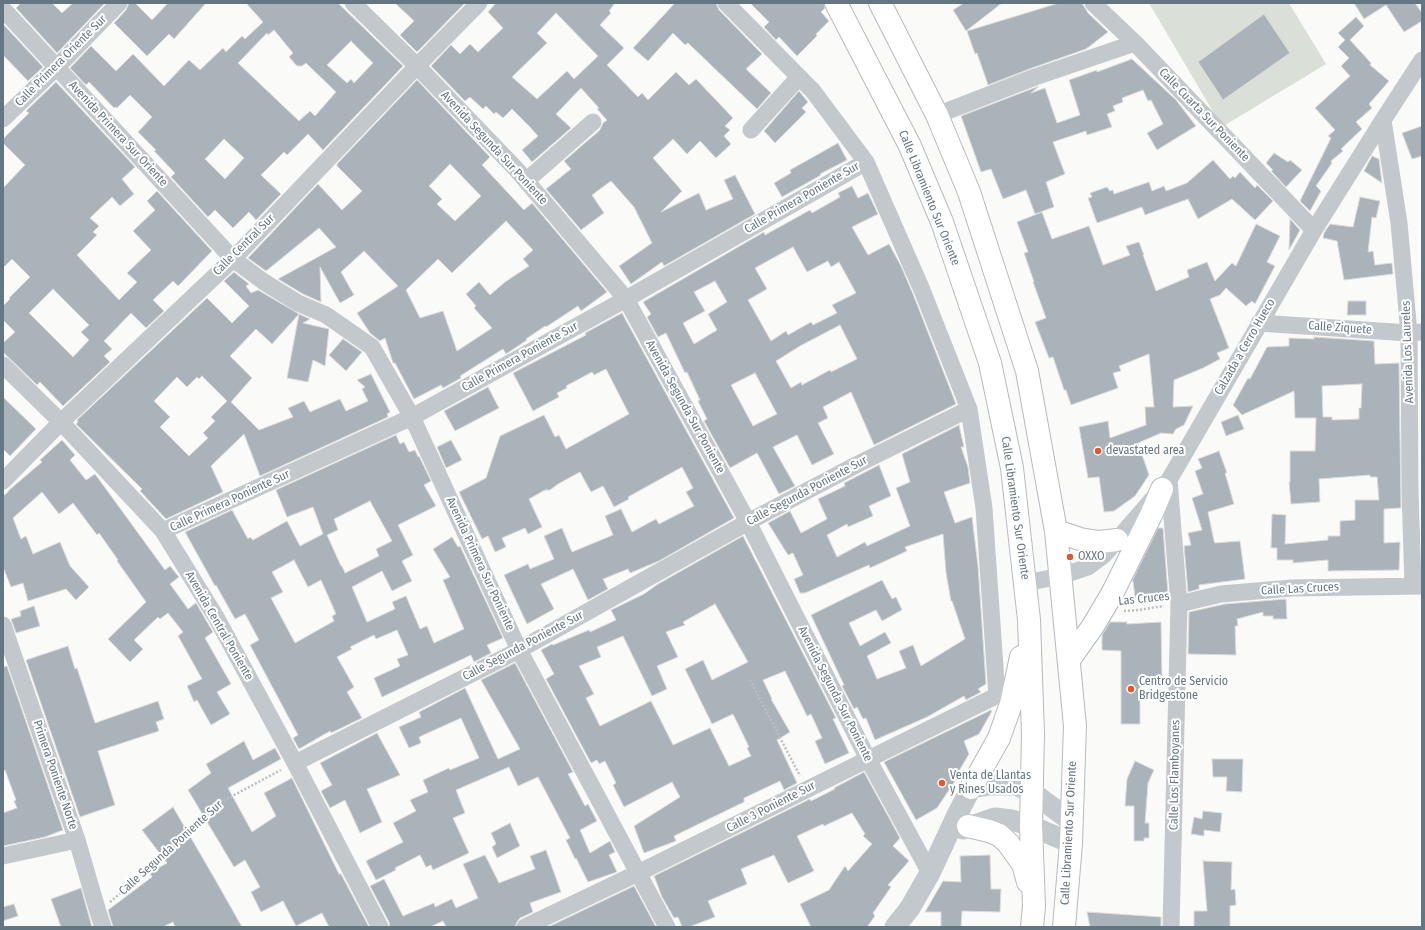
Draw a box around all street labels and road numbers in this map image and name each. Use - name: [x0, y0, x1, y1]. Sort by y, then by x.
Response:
- street label: Calle Primera Oriente Sur: [12, 12, 110, 110]
- street label: Calle Cuarta Sur Poniente: [1156, 65, 1252, 165]
- street label: Avenida Primera Sur Oriente: [65, 78, 171, 190]
- street label: Avenida Segunda Sur Poniente: [438, 88, 550, 208]
- street label: Calle Libramiento Sur Oriente: [895, 128, 963, 268]
- street label: Calle Primera Poniente Sur: [742, 159, 862, 237]
- street label: Calle Central Sur: [210, 211, 278, 279]
- street label: Calzada a Cerro Hueco: [1212, 296, 1278, 398]
- street label: Avenida Los Laureles: [1399, 300, 1417, 404]
- street label: Calle Primera Poniente Sur: [459, 319, 581, 395]
- street label: Calle Ziquete: [1308, 319, 1372, 337]
- street label: Avenida Segunda Sur Poniente: [642, 338, 728, 476]
- street label: Calle Libramiento Sur Oriente: [998, 435, 1032, 581]
- street label: Calle Segunda Poniente Sur: [744, 453, 870, 529]
- street label: Calle Primera Poniente Sur: [168, 467, 292, 535]
- street label: Avenida Primera Sur Poniente: [443, 495, 517, 633]
- street label: Avenida Central Poniente: [182, 569, 256, 683]
- street label: Calle Las Cruces: [1261, 580, 1339, 598]
- street label: Las Cruces: [1118, 589, 1170, 609]
- street label: Calle Segunda Poniente Sur: [460, 608, 586, 684]
- street label: Avenida Segunda Sur Poniente: [795, 624, 875, 764]
- street label: Primera Poniente Norte: [30, 718, 80, 832]
- street label: Calle Los Flamboyanes: [1167, 720, 1183, 830]
- street label: Calle Libramiento Sur Oriente: [1058, 760, 1080, 906]
- street label: Calle 3 Poniente Sur: [724, 778, 818, 836]
- street label: Calle Segunda Poniente Sur: [116, 798, 226, 898]

